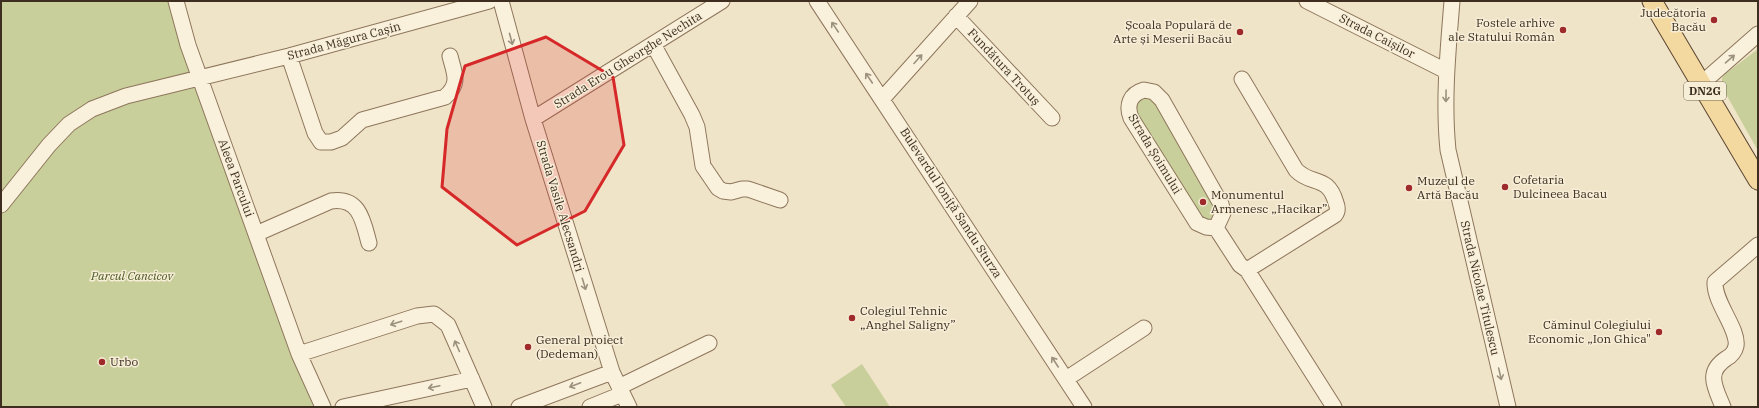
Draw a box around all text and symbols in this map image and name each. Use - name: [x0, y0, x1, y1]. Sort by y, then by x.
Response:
- place label: Judecătoria Bacău: [1640, 5, 1707, 34]
- street label: Strada Erou Gheorghe Nechita: [551, 8, 705, 111]
- street label: Strada Caișilor: [1337, 10, 1418, 61]
- place label: Fostele arhive ale Statului Român: [1448, 15, 1555, 44]
- marker: Judecătoria Bacău: [1709, 15, 1719, 25]
- place label: Școala Populară de Arte și Meserii Bacău: [1113, 17, 1233, 46]
- street label: Strada Măgura Cașin: [285, 18, 403, 63]
- one-way arrow: [831, 22, 839, 33]
- street label: Fundătura Trotuș: [965, 25, 1044, 108]
- marker: Fostele arhive ale Statului Român: [1558, 25, 1568, 35]
- marker: Școala Populară de Arte și Meserii Bacău: [1235, 27, 1245, 37]
- one-way arrow: [508, 32, 515, 45]
- one-way arrow: [913, 54, 923, 64]
- one-way arrow: [1724, 55, 1735, 64]
- one-way arrow: [865, 73, 873, 84]
- road number: DN2G: [1684, 82, 1726, 100]
- one-way arrow: [1442, 89, 1449, 102]
- street label: Strada Șoimului: [1126, 111, 1185, 197]
- street label: Bulevardul Ioniță Sandu Sturza: [896, 125, 1006, 282]
- street label: Aleea Parcului: [215, 137, 258, 219]
- street label: Strada Vasile Alecsandri: [533, 138, 588, 274]
- place label: Cofetaria Dulcineea Bacau: [1513, 172, 1608, 201]
- place label: Muzeul de Artă Bacău: [1417, 173, 1479, 202]
- marker: Cofetaria Dulcineea Bacau: [1500, 182, 1510, 192]
- marker: Muzeul de Artă Bacău: [1404, 183, 1414, 193]
- place label: Monumentul Armenesc „Hacikar”: [1211, 187, 1328, 216]
- marker: Monumentul Armenesc „Hacikar”: [1198, 197, 1208, 207]
- street label: Strada Nicolae Titulescu: [1458, 219, 1503, 357]
- park label: Parcul Cancicov: [90, 268, 174, 283]
- one-way arrow: [581, 278, 589, 290]
- place label: Colegiul Tehnic „Anghel Saligny”: [860, 303, 956, 332]
- marker: Colegiul Tehnic „Anghel Saligny”: [847, 313, 857, 323]
- place label: Căminul Colegiului Economic „Ion Ghica": [1528, 317, 1651, 346]
- one-way arrow: [391, 319, 403, 327]
- marker: Căminul Colegiului Economic „Ion Ghica": [1654, 327, 1664, 337]
- place label: General proiect (Dedeman): [536, 332, 624, 361]
- one-way arrow: [453, 340, 461, 352]
- marker: General proiect (Dedeman): [523, 342, 533, 352]
- place label: Urbo: [110, 354, 138, 369]
- marker: Urbo: [97, 357, 107, 367]
- one-way arrow: [1051, 357, 1059, 368]
- one-way arrow: [1497, 367, 1505, 380]
- one-way arrow: [570, 382, 582, 390]
- one-way arrow: [428, 384, 441, 392]

